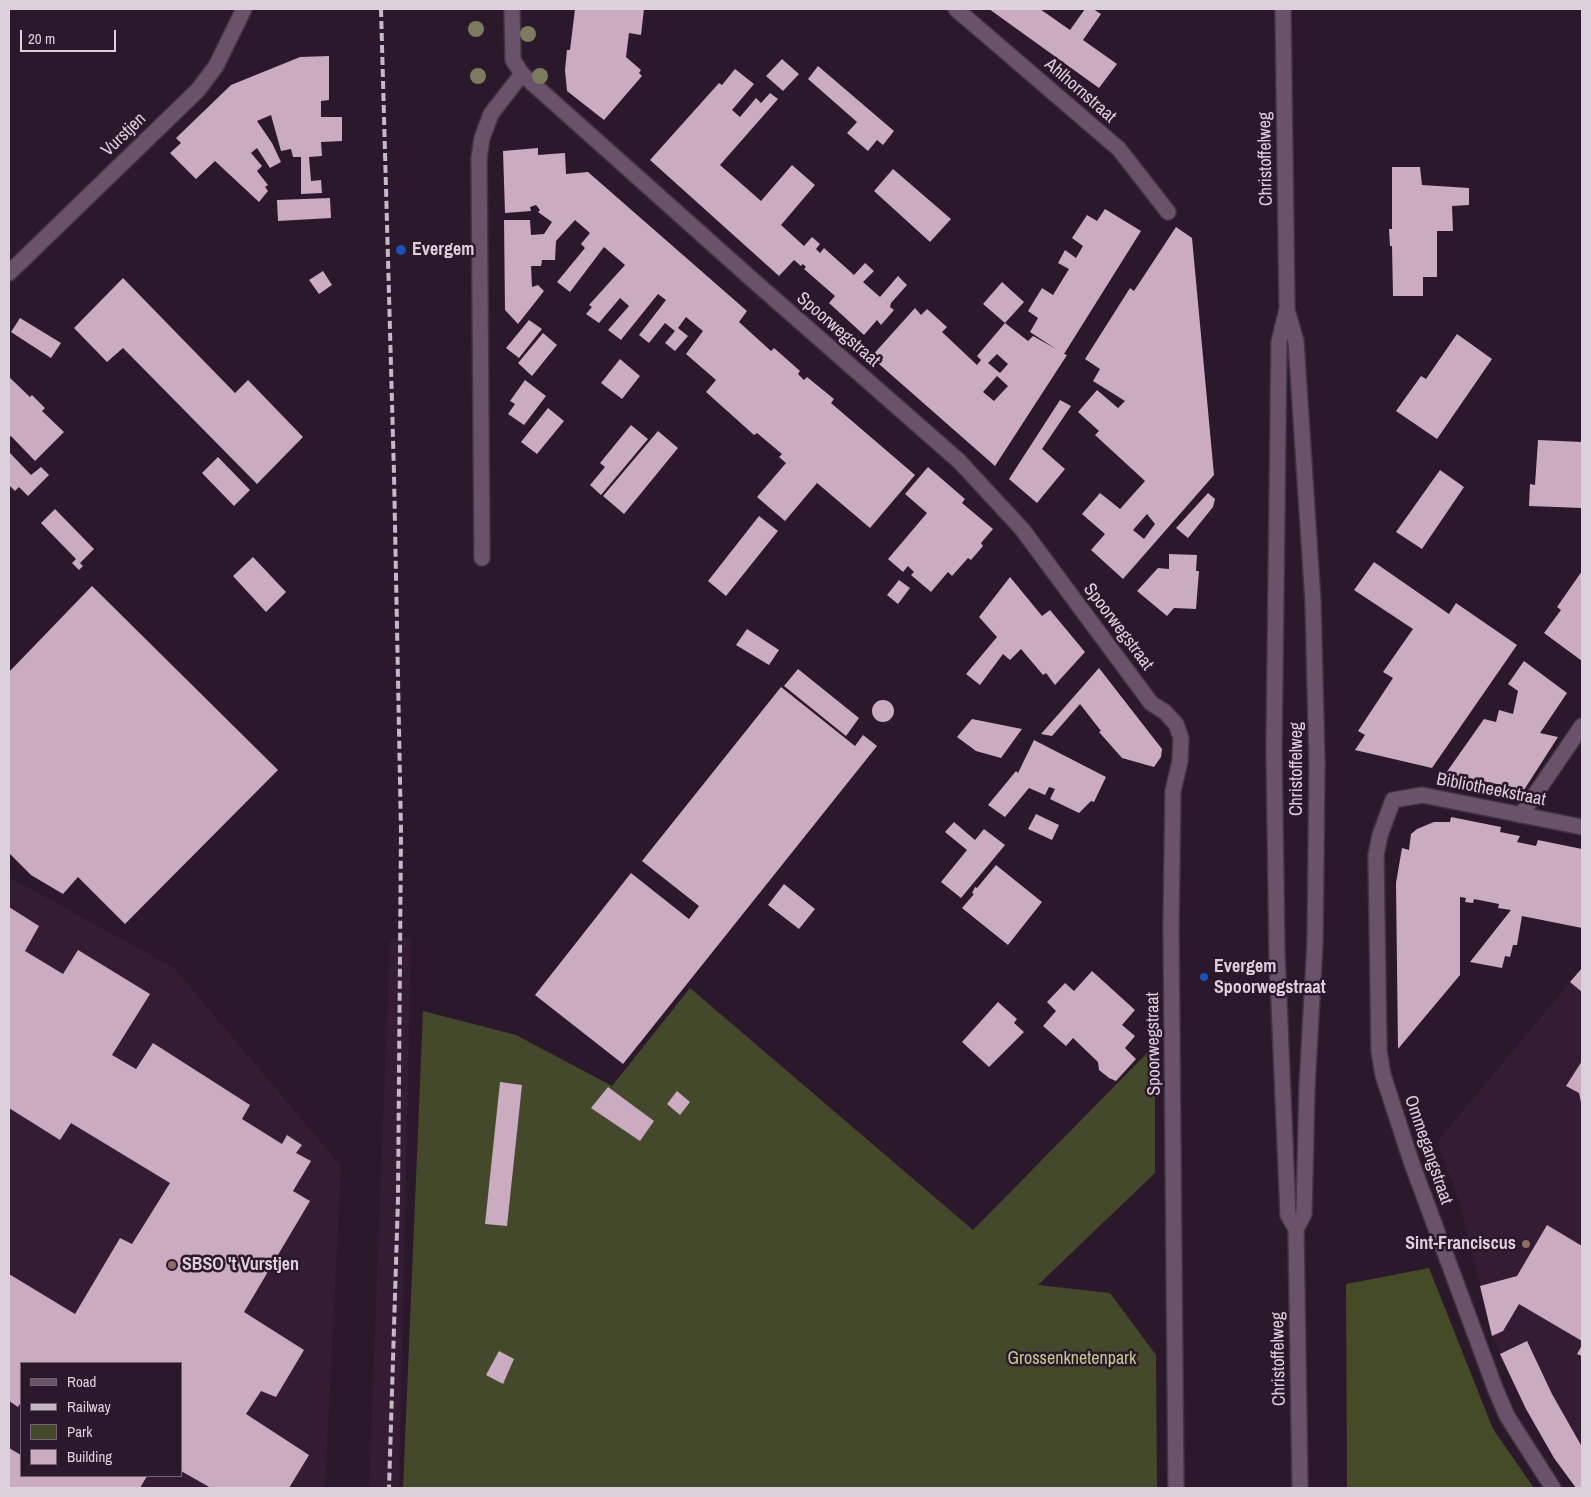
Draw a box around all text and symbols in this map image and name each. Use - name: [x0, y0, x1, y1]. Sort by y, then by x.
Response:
- scale bar: [22, 20, 119, 52]
- text: 20 m: [28, 28, 55, 49]
- street label: Ahlhornstraat: [1040, 54, 1120, 128]
- street label: Vurstjen: [97, 109, 151, 161]
- street label: Christoffelweg: [1254, 112, 1278, 206]
- place label: Evergem: [412, 239, 474, 261]
- marker: Evergem: [394, 243, 408, 257]
- street label: Spoorwegstraat: [792, 288, 884, 372]
- street label: Spoorwegstraat: [1078, 579, 1158, 675]
- street label: Christoffelweg: [1286, 722, 1308, 816]
- street label: Bibliotheekstraat: [1435, 769, 1547, 811]
- place label: Evergem Spoorwegstraat: [1214, 956, 1326, 999]
- marker: Evergem Spoorwegstraat: [1198, 971, 1210, 983]
- street label: Spoorwegstraat: [1142, 992, 1166, 1096]
- street label: Ommegangstraat: [1399, 1093, 1457, 1207]
- place label: Sint-Franciscus: [1405, 1233, 1516, 1255]
- marker: Sint-Franciscus: [1520, 1238, 1532, 1250]
- place label: SBSO 't Vurstjen: [182, 1254, 299, 1276]
- marker: SBSO 't Vurstjen: [166, 1259, 178, 1271]
- street label: Christoffelweg: [1267, 1312, 1291, 1406]
- park label: Grossenknetenpark: [1008, 1348, 1136, 1370]
- legend: [20, 1362, 182, 1477]
- text: Road: [67, 1371, 96, 1392]
- text: Railway: [67, 1396, 111, 1417]
- text: Park: [67, 1421, 92, 1442]
- text: Building: [67, 1446, 112, 1467]

